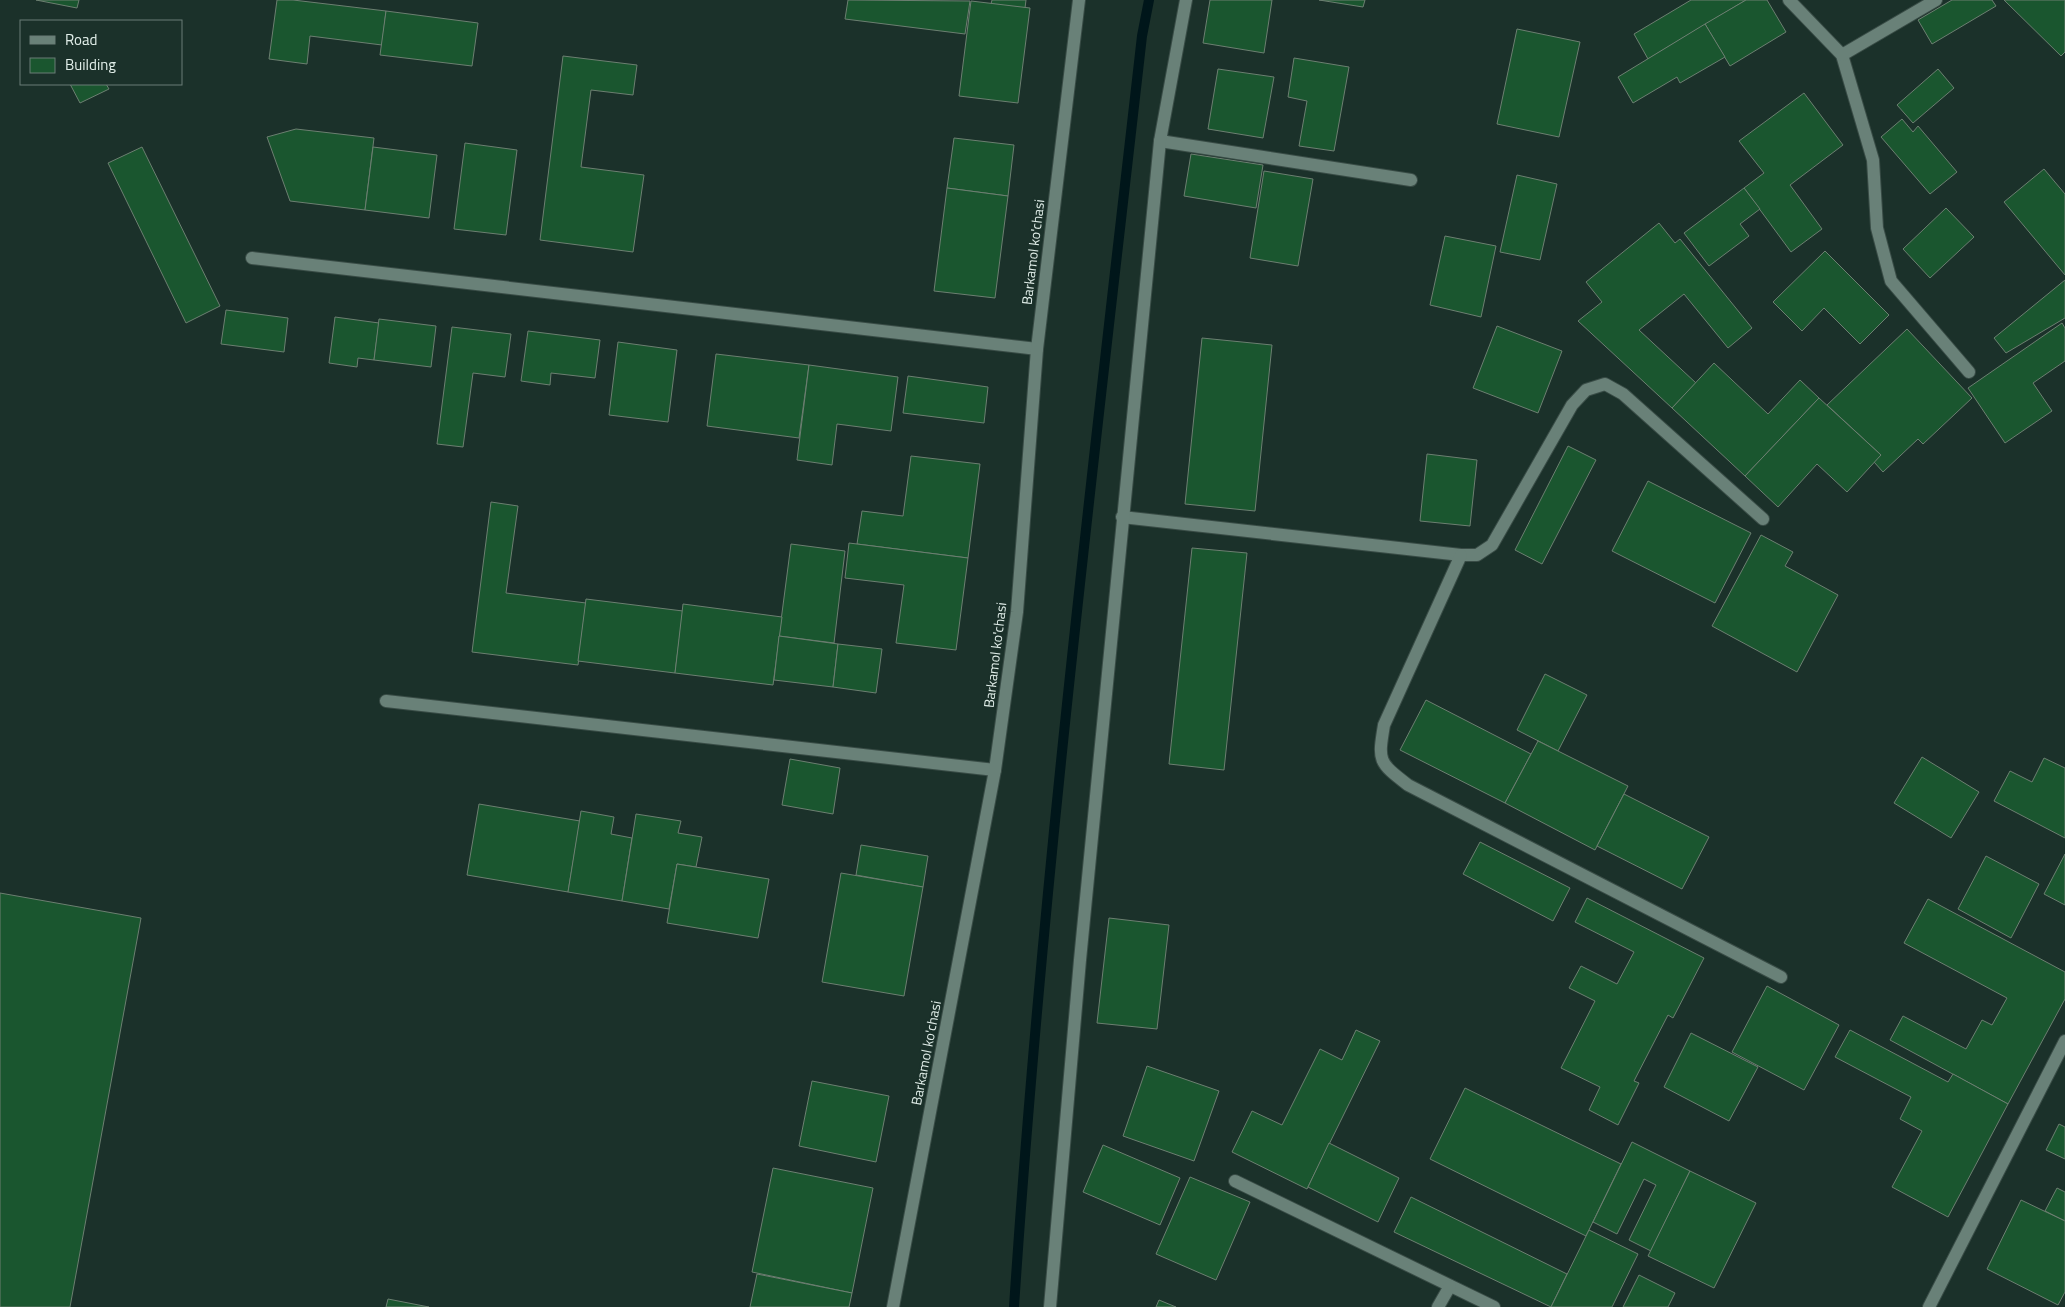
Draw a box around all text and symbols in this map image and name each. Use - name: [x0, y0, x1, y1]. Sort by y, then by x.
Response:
- legend: [20, 20, 182, 85]
- text: Road: [65, 28, 97, 51]
- text: Building: [65, 53, 116, 76]
- street label: Barkamol ko'chasi: [1016, 198, 1049, 306]
- street label: Barkamol ko'chasi: [978, 601, 1011, 709]
- street label: Barkamol ko'chasi: [905, 999, 946, 1107]

